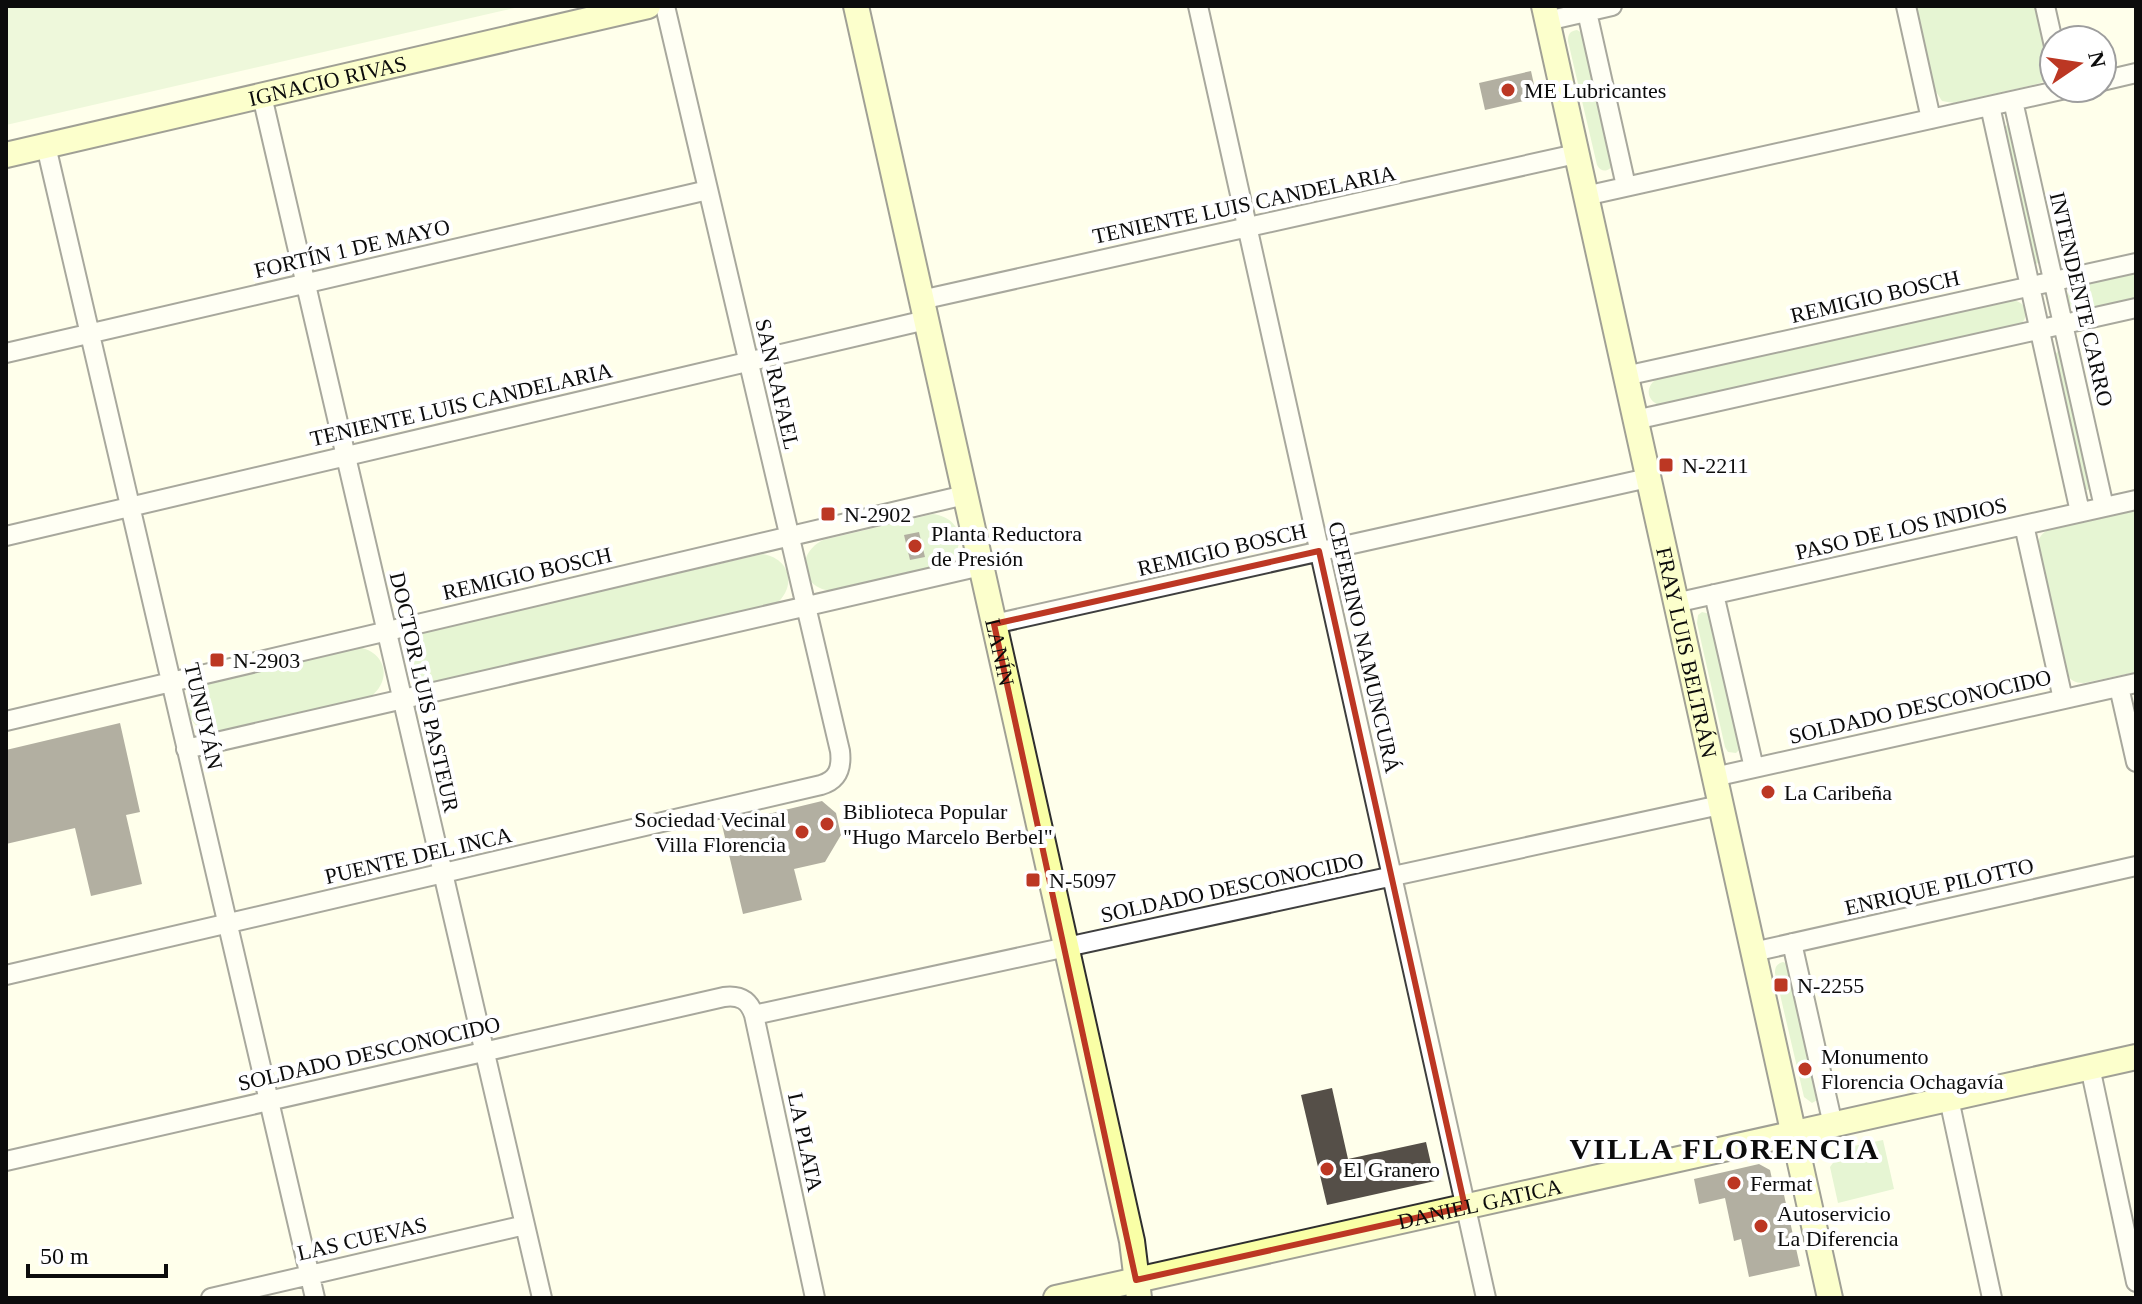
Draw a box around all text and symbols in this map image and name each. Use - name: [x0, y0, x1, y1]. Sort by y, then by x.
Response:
- north arrow: [2038, 24, 2118, 104]
- text: N: [2083, 49, 2111, 70]
- street label: IGNACIO RIVAS: [246, 50, 409, 111]
- place label: ME Lubricantes: [1524, 78, 1666, 103]
- marker: ME Lubricantes: [1499, 81, 1517, 99]
- street label: TENIENTE LUIS CANDELARIA: [1090, 160, 1398, 249]
- street label: INTENDENTE CARRO: [2045, 189, 2118, 409]
- street label: FORTÍN 1 DE MAYO: [252, 214, 452, 283]
- street label: REMIGIO BOSCH: [1788, 265, 1962, 328]
- street label: SAN RAFAEL: [750, 316, 805, 452]
- street label: TENIENTE LUIS CANDELARIA: [308, 358, 615, 451]
- place label: N-2211: [1682, 453, 1748, 478]
- marker: N-2211: [1657, 456, 1675, 474]
- street label: PASO DE LOS INDIOS: [1793, 492, 2009, 565]
- place label: N-2902: [844, 502, 911, 527]
- marker: N-2902: [819, 505, 837, 523]
- street label: REMIGIO BOSCH: [1135, 518, 1309, 581]
- street label: CEFERINO NAMUNCURÁ: [1323, 519, 1406, 775]
- place label: Planta Reductora de Presión: [931, 521, 1082, 571]
- marker: Planta Reductora de Presión: [906, 537, 924, 555]
- street label: REMIGIO BOSCH: [440, 542, 614, 605]
- street label: FRAY LUIS BELTRÁN: [1651, 545, 1722, 760]
- street label: DOCTOR LUIS PASTEUR: [385, 570, 464, 815]
- street label: LANÍN: [980, 616, 1020, 688]
- place label: N-2903: [233, 648, 300, 673]
- marker: N-2903: [208, 651, 226, 669]
- street label: TUNUYÁN: [179, 660, 228, 772]
- street label: SOLDADO DESCONOCIDO: [1787, 664, 2054, 749]
- place label: La Caribeña: [1784, 780, 1892, 805]
- marker: La Caribeña: [1759, 783, 1777, 801]
- place label: Biblioteca Popular "Hugo Marcelo Berbel": [843, 799, 1053, 849]
- place label: Sociedad Vecinal Villa Florencia: [634, 807, 786, 857]
- marker: Biblioteca Popular "Hugo Marcelo Berbel": [818, 815, 836, 833]
- street label: PUENTE DEL INCA: [322, 822, 514, 889]
- marker: Sociedad Vecinal Villa Florencia: [793, 823, 811, 841]
- street label: SOLDADO DESCONOCIDO: [1098, 847, 1366, 928]
- street label: ENRIQUE PILOTTO: [1842, 853, 2036, 920]
- place label: N-5097: [1049, 868, 1116, 893]
- marker: N-5097: [1024, 871, 1042, 889]
- place label: N-2255: [1797, 973, 1864, 998]
- marker: N-2255: [1772, 976, 1790, 994]
- street label: SOLDADO DESCONOCIDO: [236, 1011, 503, 1096]
- place label: Monumento Florencia Ochagavía: [1821, 1044, 2004, 1094]
- marker: Monumento Florencia Ochagavía: [1796, 1060, 1814, 1078]
- street label: LA PLATA: [783, 1090, 828, 1194]
- district label: VILLA FLORENCIA: [1570, 1132, 1880, 1165]
- place label: El Granero: [1343, 1157, 1440, 1182]
- marker: El Granero: [1318, 1160, 1336, 1178]
- place label: Fermat: [1750, 1171, 1812, 1196]
- street label: DANIEL GATICA: [1395, 1174, 1564, 1234]
- marker: Fermat: [1725, 1174, 1743, 1192]
- place label: Autoservicio La Diferencia: [1777, 1201, 1899, 1251]
- street label: LAS CUEVAS: [295, 1211, 429, 1266]
- marker: Autoservicio La Diferencia: [1752, 1217, 1770, 1235]
- scale bar: [28, 1228, 166, 1278]
- text: 50 m: [40, 1243, 89, 1269]

